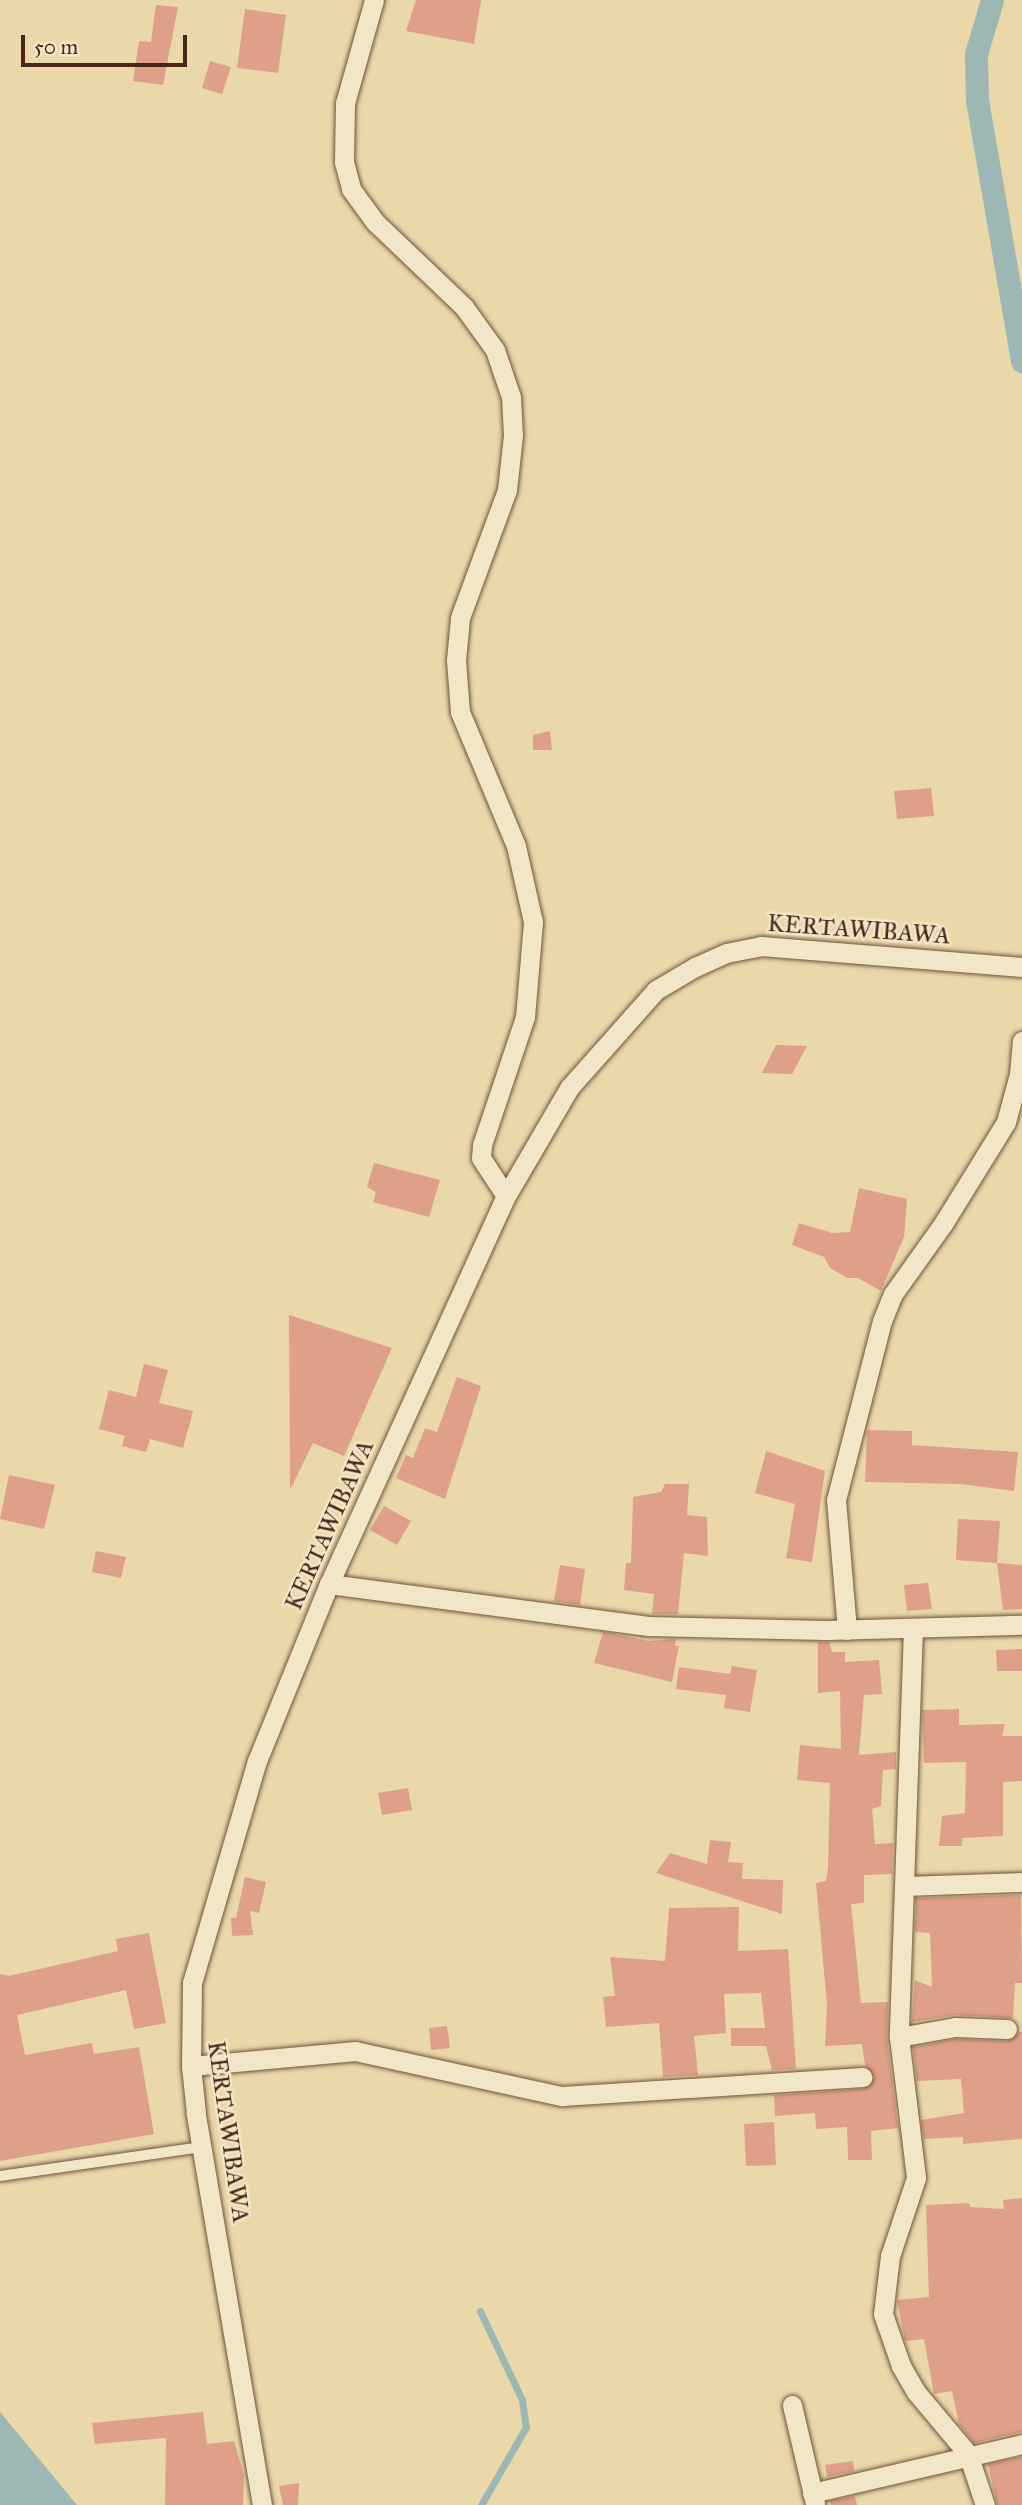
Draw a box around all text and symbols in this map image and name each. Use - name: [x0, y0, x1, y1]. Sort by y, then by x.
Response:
- scale bar: [24, 21, 191, 65]
- text: 50 m: [34, 34, 78, 60]
- street label: KERTAWIBAWA: [766, 909, 952, 951]
- street label: KERTAWIBAWA: [280, 1435, 380, 1615]
- street label: KERTAWIBAWA: [201, 2039, 255, 2225]

